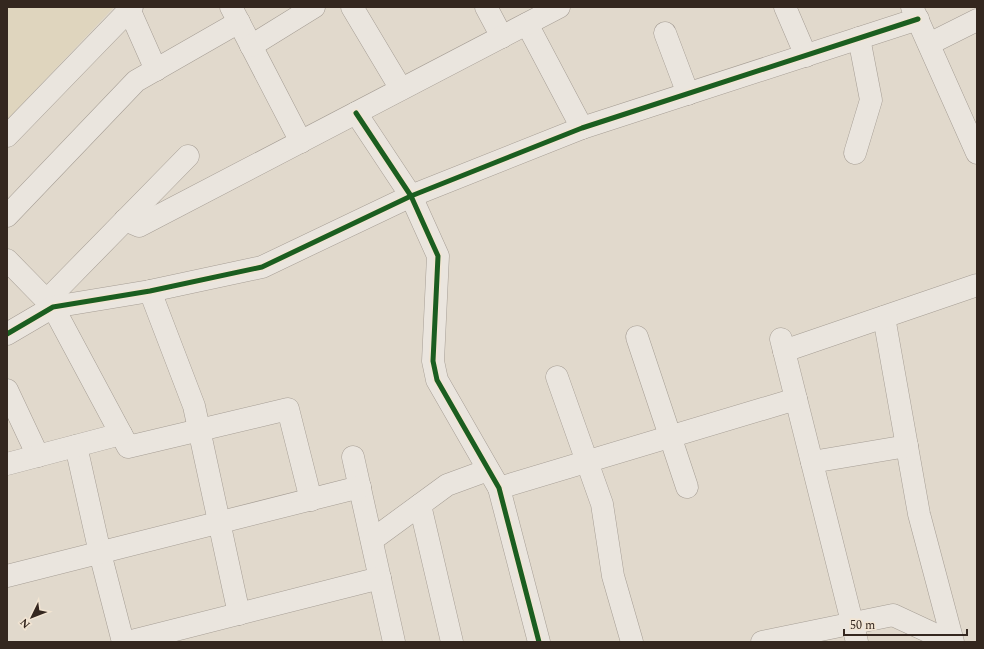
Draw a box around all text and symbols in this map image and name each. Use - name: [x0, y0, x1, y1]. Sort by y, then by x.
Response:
- north arrow: [12, 597, 52, 637]
- scale bar: [844, 611, 967, 637]
- text: N: [16, 614, 34, 633]
- text: 50 m: [850, 616, 875, 635]

